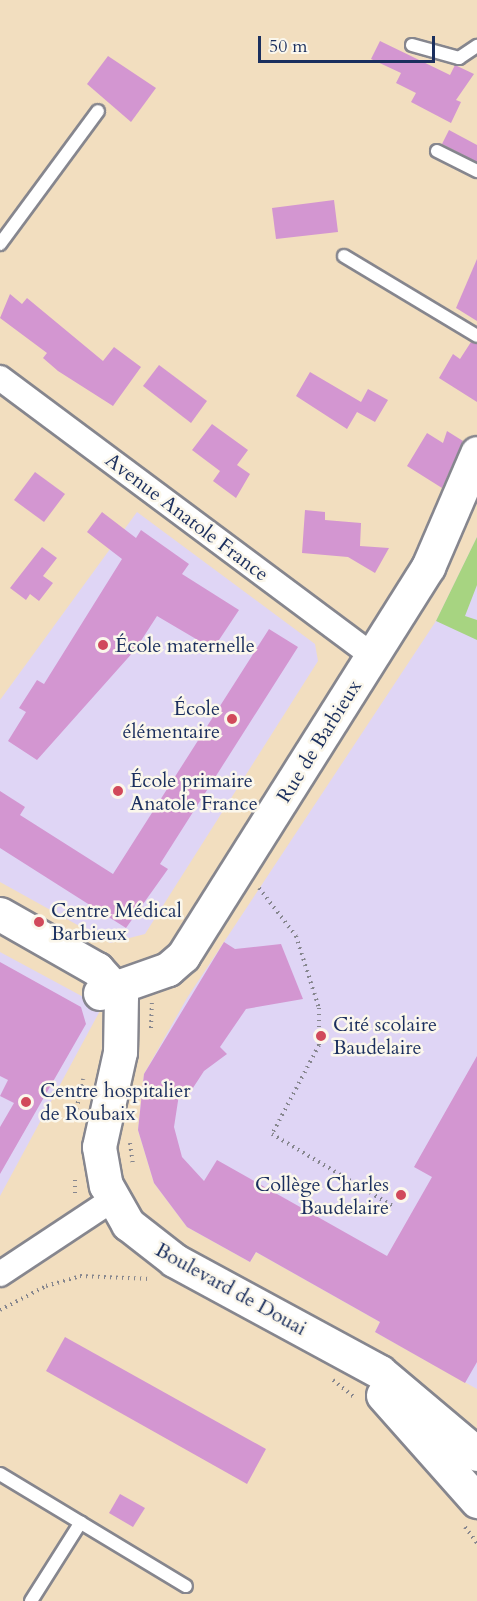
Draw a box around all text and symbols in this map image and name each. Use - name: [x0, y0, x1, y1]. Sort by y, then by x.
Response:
- scale bar: [261, 24, 438, 62]
- text: 50 m: [269, 34, 308, 59]
- street label: Avenue Anatole France: [101, 448, 273, 586]
- place label: École maternelle: [115, 633, 255, 657]
- marker: École maternelle: [96, 638, 110, 652]
- street label: Rue de Barbieux: [272, 675, 366, 807]
- place label: École élémentaire: [122, 696, 220, 743]
- marker: École élémentaire: [225, 712, 239, 726]
- place label: École primaire Anatole France: [130, 768, 258, 815]
- marker: École primaire Anatole France: [111, 784, 125, 798]
- place label: Centre Médical Barbieux: [51, 898, 182, 945]
- marker: Centre Médical Barbieux: [32, 915, 46, 929]
- place label: Cité scolaire Baudelaire: [333, 1012, 437, 1059]
- marker: Cité scolaire Baudelaire: [314, 1029, 328, 1043]
- place label: Centre hospitalier de Roubaix: [40, 1078, 191, 1125]
- marker: Centre hospitalier de Roubaix: [17, 1093, 35, 1111]
- place label: Collège Charles Baudelaire: [255, 1172, 389, 1219]
- marker: Collège Charles Baudelaire: [394, 1188, 408, 1202]
- street label: Boulevard de Douai: [151, 1238, 311, 1340]

